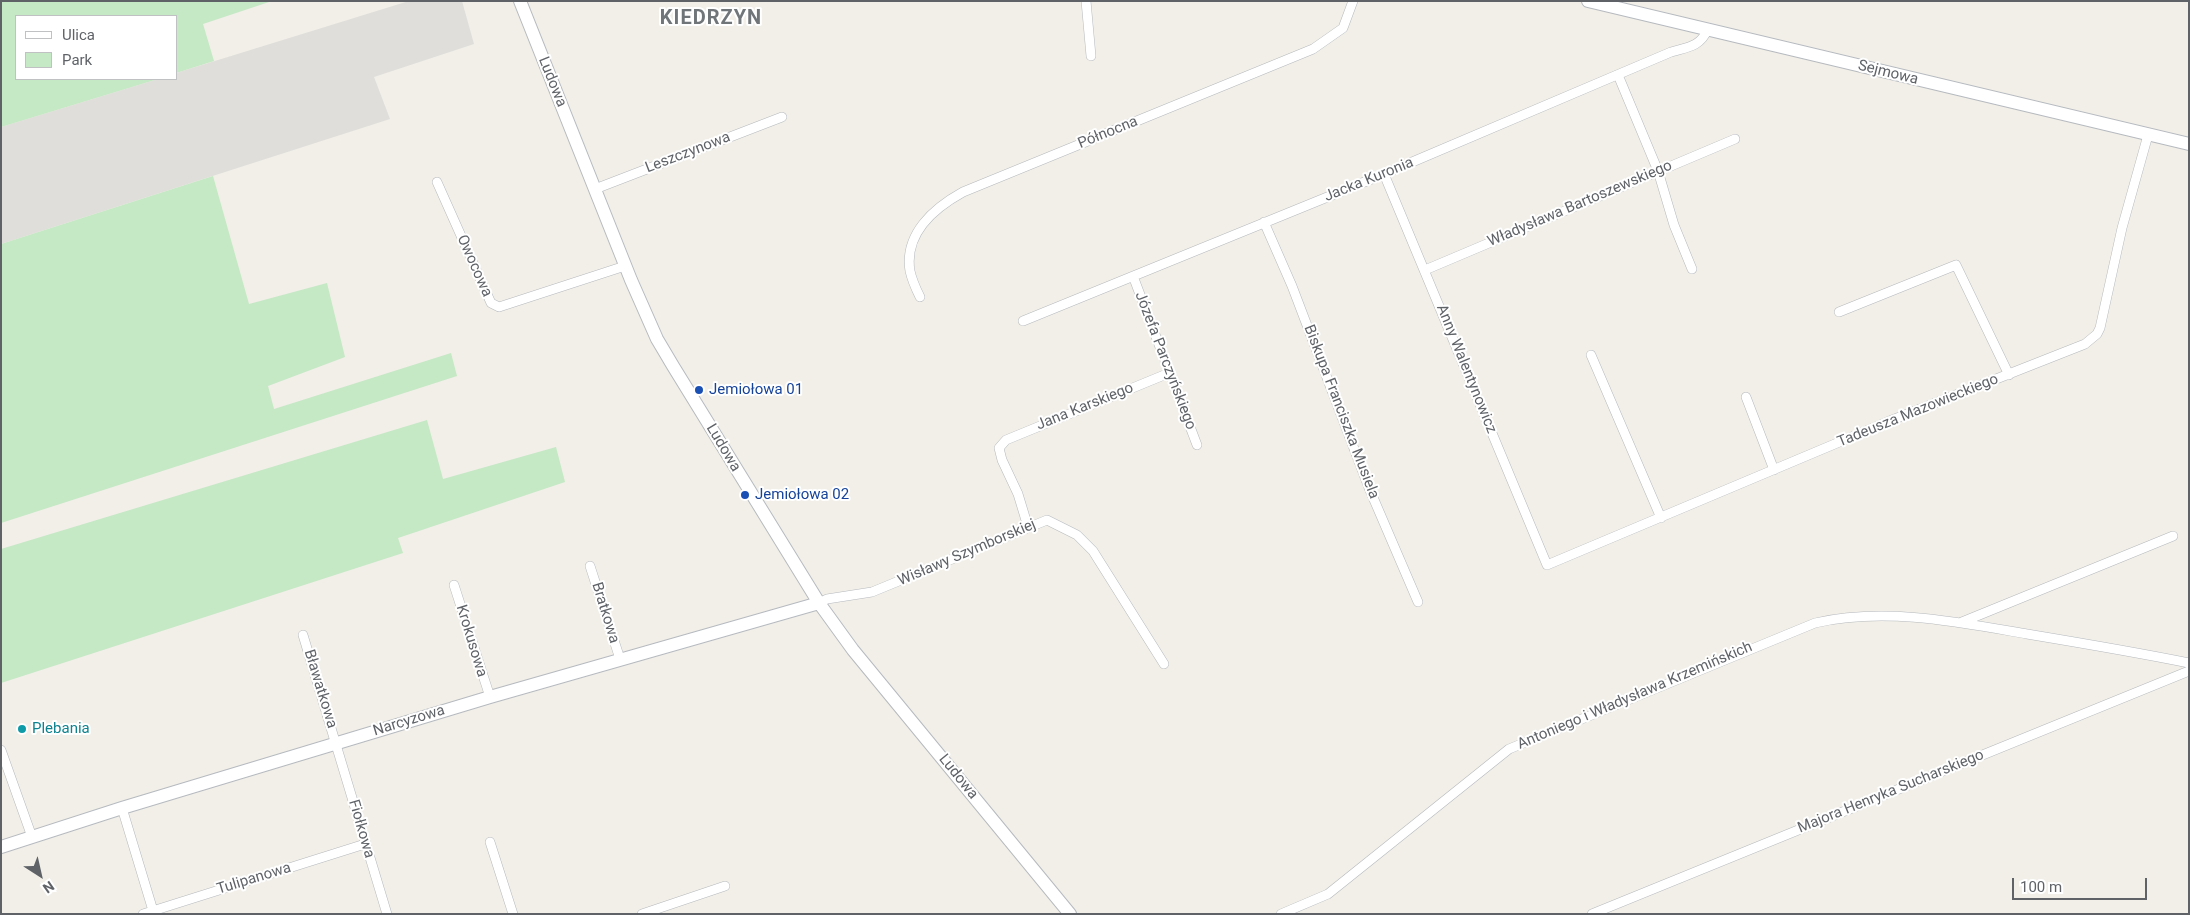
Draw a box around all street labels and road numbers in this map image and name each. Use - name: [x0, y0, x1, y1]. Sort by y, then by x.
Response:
- street label: Ludowa: [534, 54, 570, 110]
- street label: Sejmowa: [1856, 57, 1920, 89]
- street label: Północna: [1075, 113, 1141, 153]
- street label: Leszczynowa: [643, 129, 733, 177]
- street label: Jacka Kuronia: [1322, 154, 1416, 206]
- street label: Władysława Bartoszewskiego: [1485, 157, 1675, 251]
- street label: Owocowa: [452, 232, 496, 300]
- street label: Józefa Parczyńskiego: [1130, 290, 1200, 432]
- street label: Anny Walentynowicz: [1432, 302, 1500, 436]
- street label: Biskupa Franciszka Musiela: [1299, 322, 1383, 502]
- street label: Tadeusza Mazowieckiego: [1835, 370, 2001, 452]
- street label: Jana Karskiego: [1034, 379, 1136, 435]
- street label: Ludowa: [702, 421, 744, 475]
- street label: Wisławy Szymborskiej: [895, 516, 1039, 590]
- street label: Bratkowa: [587, 580, 623, 646]
- street label: Krokusowa: [452, 603, 490, 679]
- street label: Antoniego i Władysława Krzemińskich: [1515, 638, 1755, 754]
- street label: Bławatkowa: [299, 647, 341, 731]
- street label: Narcyzowa: [371, 702, 447, 740]
- street label: Majora Henryka Sucharskiego: [1795, 746, 1987, 838]
- street label: Ludowa: [934, 751, 982, 803]
- street label: Fiołkowa: [344, 798, 378, 860]
- street label: Tulipanowa: [215, 859, 293, 899]

